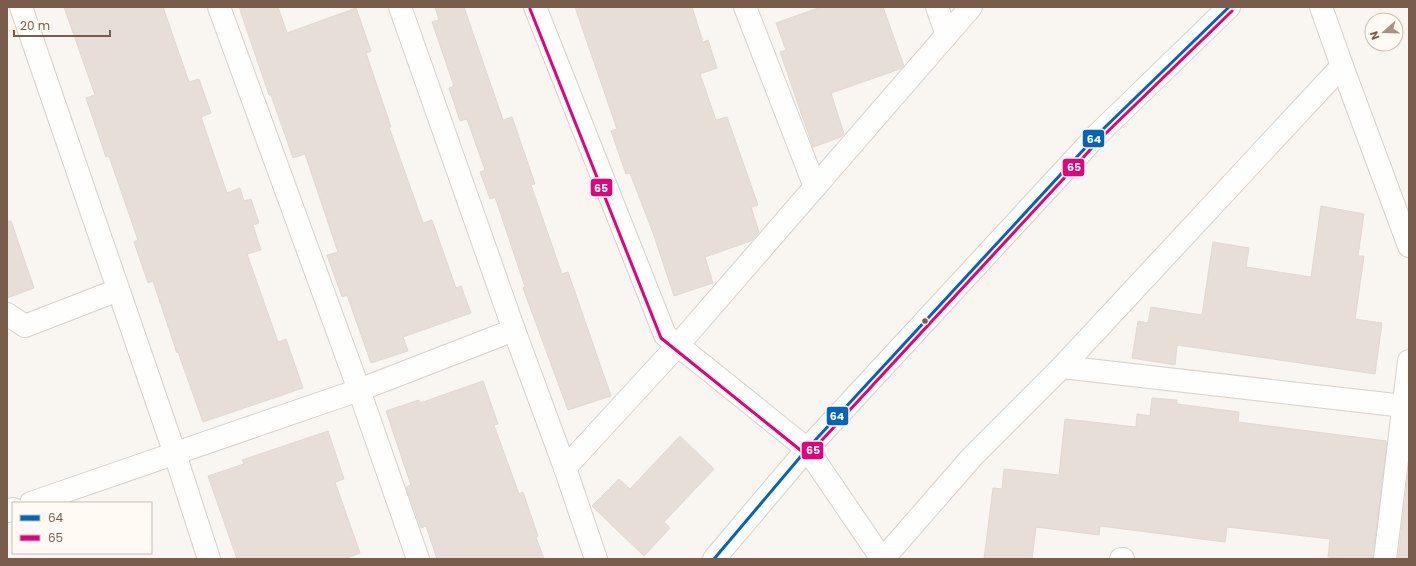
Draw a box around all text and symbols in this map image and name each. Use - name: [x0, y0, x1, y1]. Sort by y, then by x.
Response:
- scale bar: [14, 12, 110, 38]
- north arrow: [1364, 12, 1404, 52]
- text: 20 m: [20, 17, 50, 34]
- text: N: [1366, 29, 1384, 42]
- line badge: 64: [1082, 129, 1105, 148]
- text: 64: [1087, 131, 1102, 147]
- line badge: 65: [1062, 158, 1085, 177]
- text: 65: [1067, 159, 1081, 175]
- line badge: 65: [590, 178, 613, 197]
- text: 65: [594, 180, 608, 196]
- unlabelled marker: [920, 316, 930, 326]
- line badge: 64: [826, 406, 849, 426]
- text: 64: [830, 408, 845, 424]
- line badge: 65: [801, 441, 824, 460]
- text: 65: [806, 442, 820, 458]
- legend: [12, 502, 152, 554]
- text: 64: [48, 509, 64, 526]
- text: 65: [48, 529, 63, 546]

